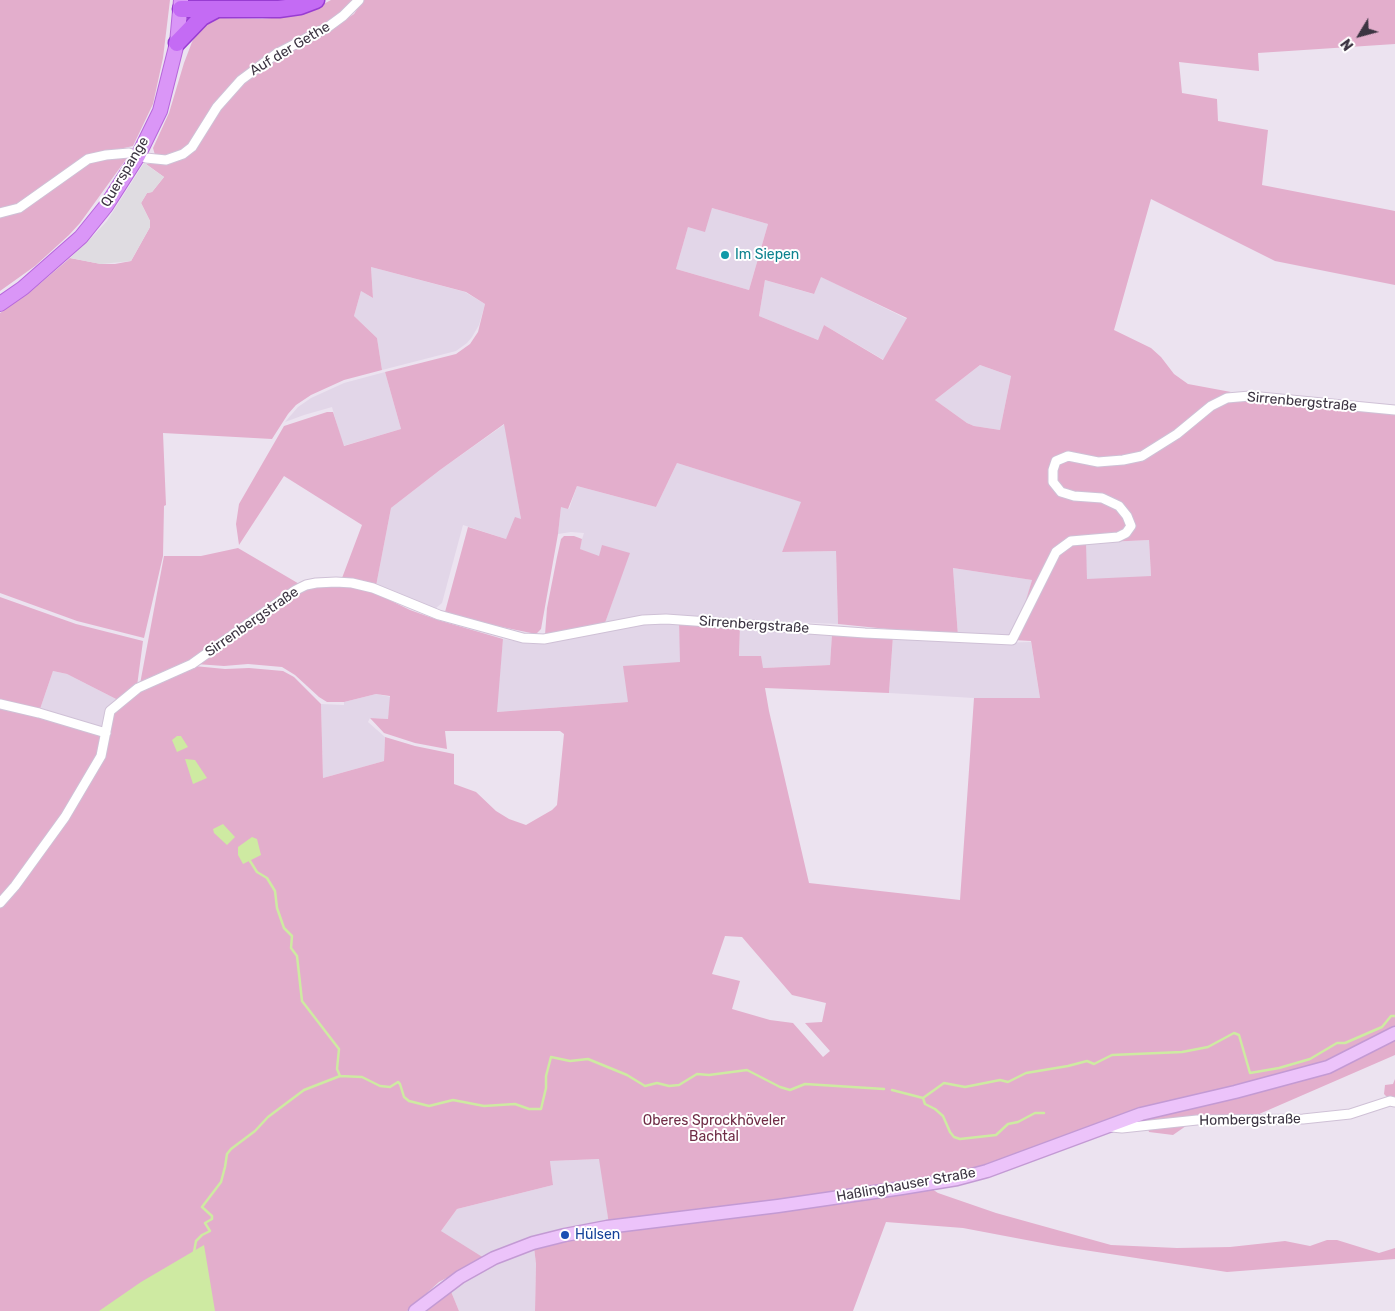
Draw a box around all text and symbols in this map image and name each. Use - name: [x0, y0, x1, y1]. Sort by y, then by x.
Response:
- north arrow: [1335, 10, 1385, 60]
- street label: Auf der Gethe: [247, 18, 333, 80]
- text: N: [1338, 35, 1357, 53]
- street label: Querspange: [97, 134, 153, 210]
- place label: Im Siepen: [735, 247, 799, 263]
- marker: Im Siepen: [719, 249, 731, 261]
- street label: Sirrenbergstraße: [1246, 389, 1358, 415]
- street label: Sirrenbergstraße: [202, 584, 302, 660]
- street label: Sirrenbergstraße: [698, 613, 810, 637]
- street label: Hombergstraße: [1199, 1111, 1301, 1129]
- park label: Oberes Sprockhöveler Bachtal: [643, 1113, 785, 1146]
- street label: Haßlinghauser Straße: [835, 1164, 977, 1206]
- place label: Hülsen: [575, 1227, 620, 1243]
- marker: Hülsen: [559, 1229, 571, 1241]

